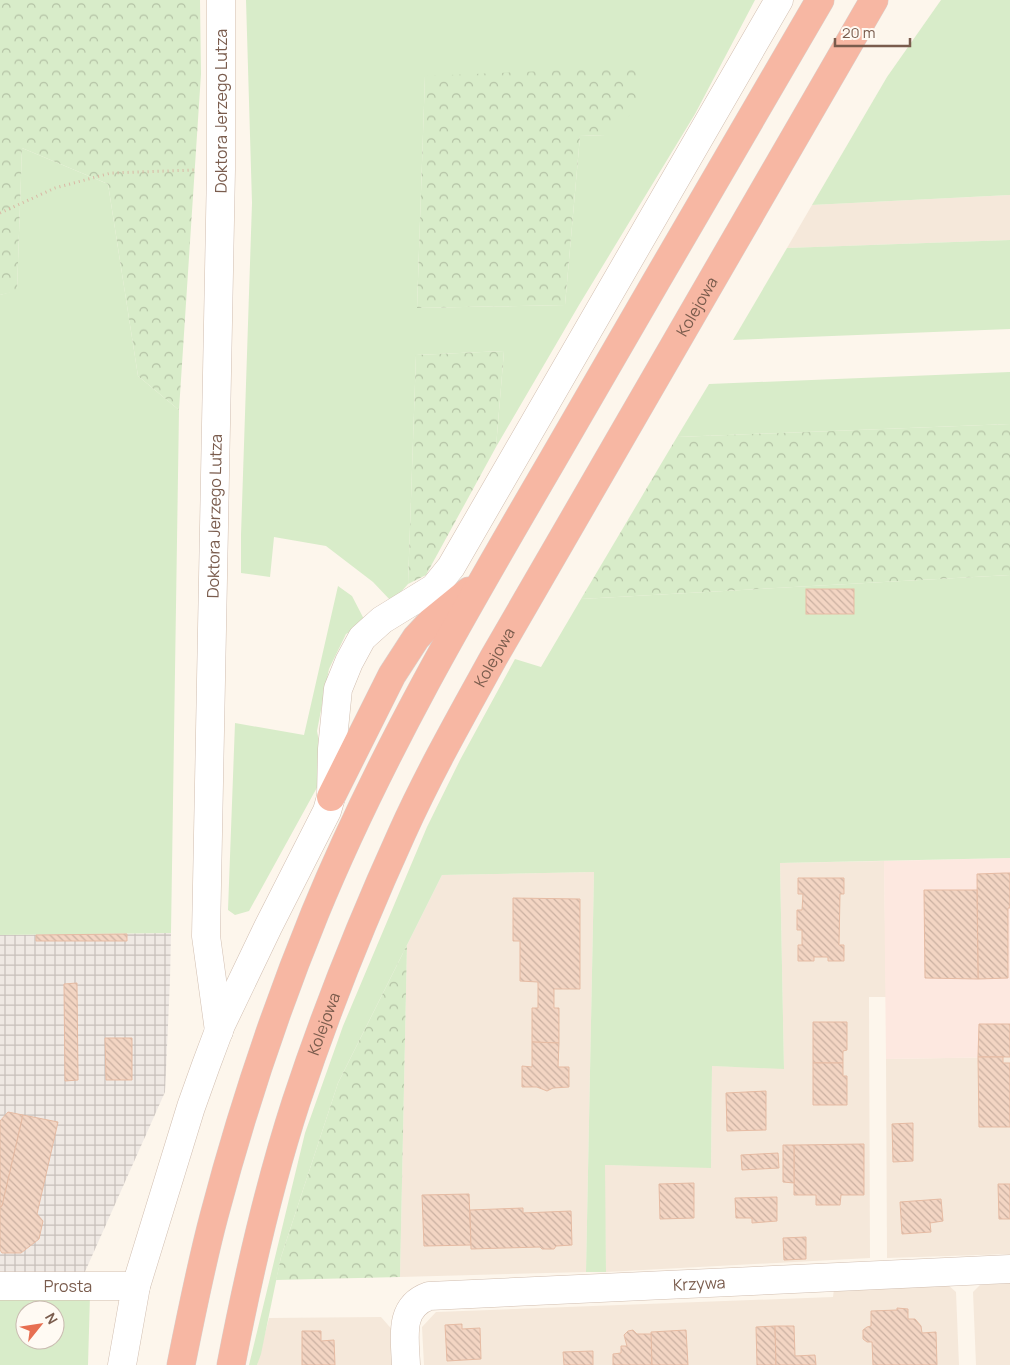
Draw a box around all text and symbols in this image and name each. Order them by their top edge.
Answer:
scale bar [835,15,910,47]
text: 20 m [842,22,875,43]
street label: Doktora Jerzego Lutza [210,29,232,193]
street label: Kolejowa [671,273,723,340]
street label: Doktora Jerzego Lutza [202,434,227,598]
street label: Kolejowa [469,623,520,691]
street label: Kolejowa [302,989,345,1058]
street label: Krzywa [672,1271,726,1296]
street label: Prosta [44,1275,92,1297]
north arrow [15,1300,65,1350]
text: N [41,1309,62,1327]

